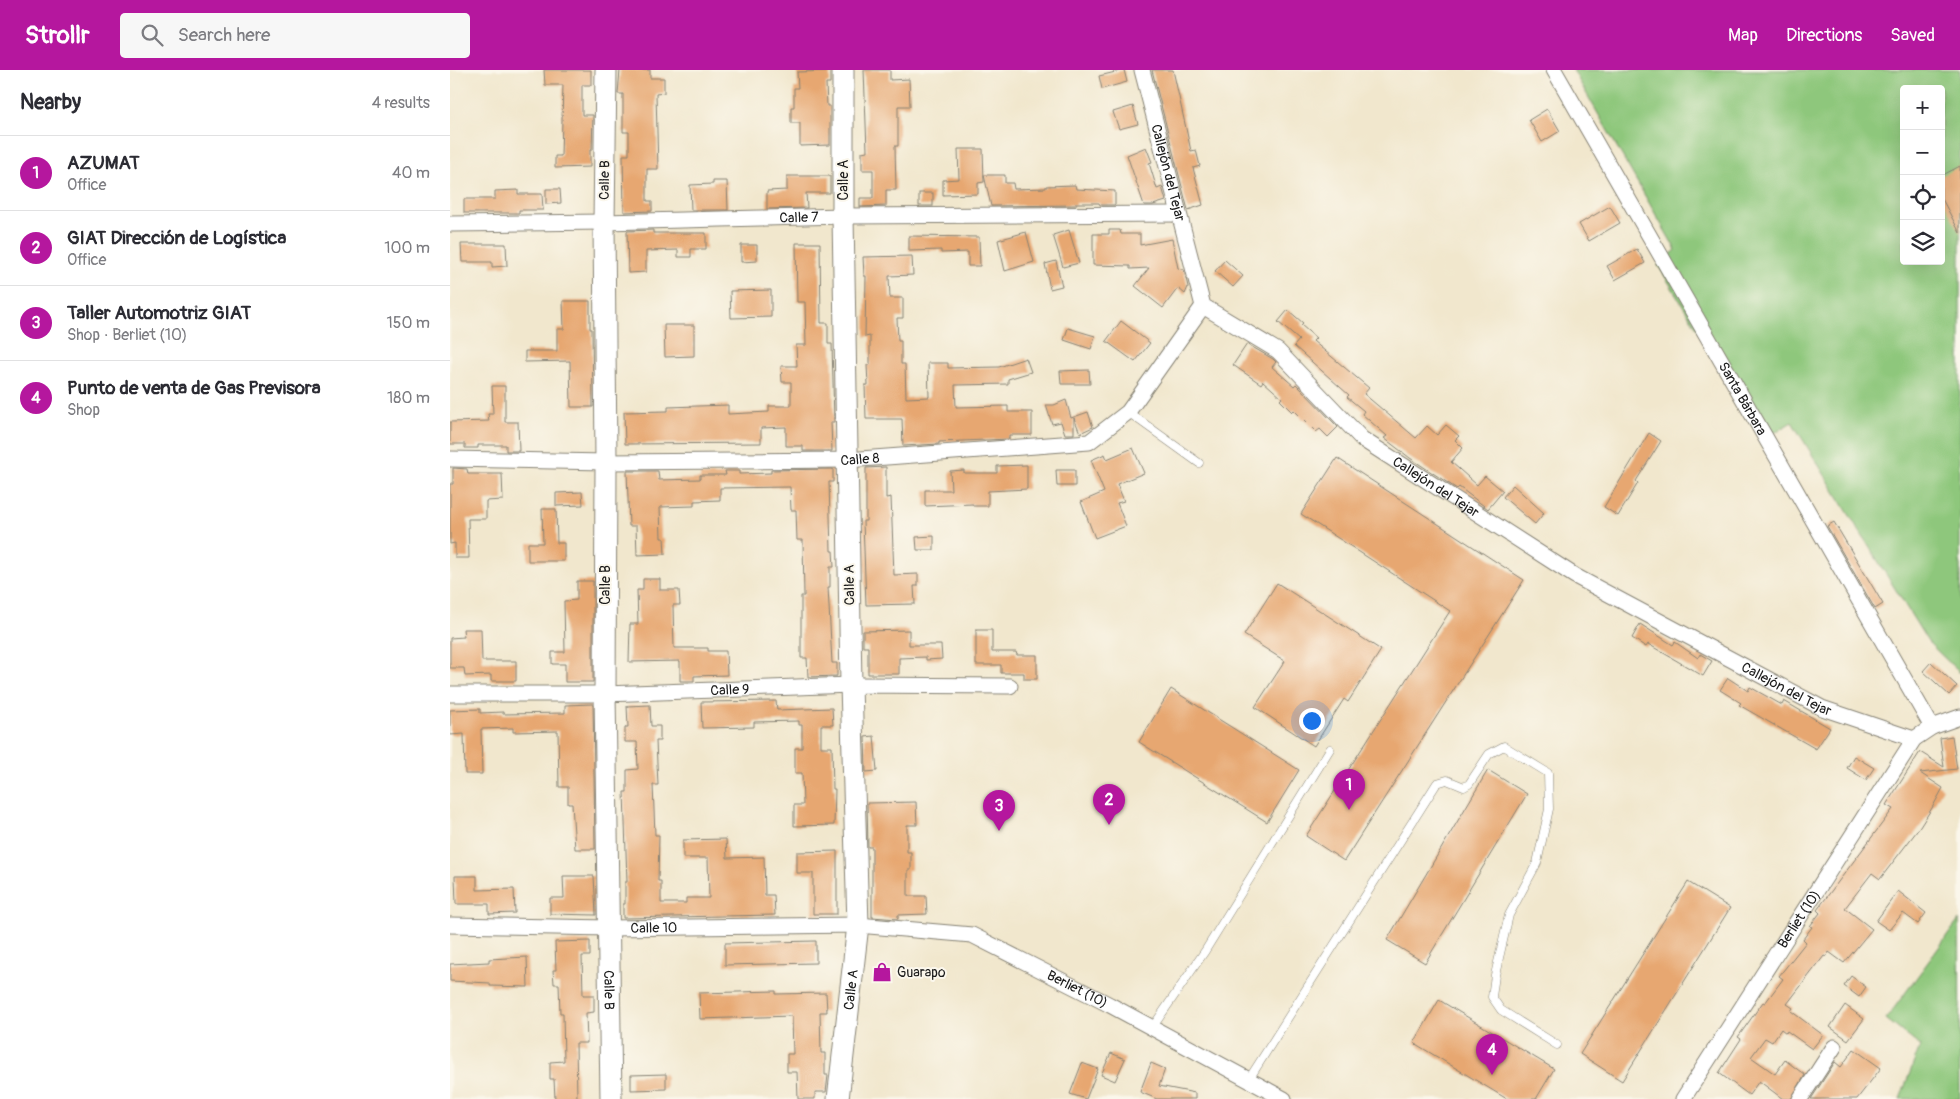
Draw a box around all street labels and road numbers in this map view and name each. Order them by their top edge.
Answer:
street label: Callejón del Tejar [1147,122,1189,223]
street label: Calle B [596,160,613,200]
street label: Calle A [835,160,852,200]
street label: Calle 7 [779,209,819,227]
street label: Santa Bárbara [1715,359,1770,438]
street label: Calle 8 [840,450,880,469]
street label: Callejón del Tejar [1389,453,1482,521]
street label: Calle A [841,564,858,606]
street label: Calle B [597,565,614,605]
street label: Callejón del Tejar [1738,659,1834,720]
street label: Calle 9 [710,681,750,699]
street label: Berliet (10) [1774,887,1824,951]
street label: Calle 10 [630,919,677,937]
street label: Berliet (10) [1044,967,1111,1012]
street label: Calle A [840,968,862,1011]
street label: Calle B [600,970,618,1010]

